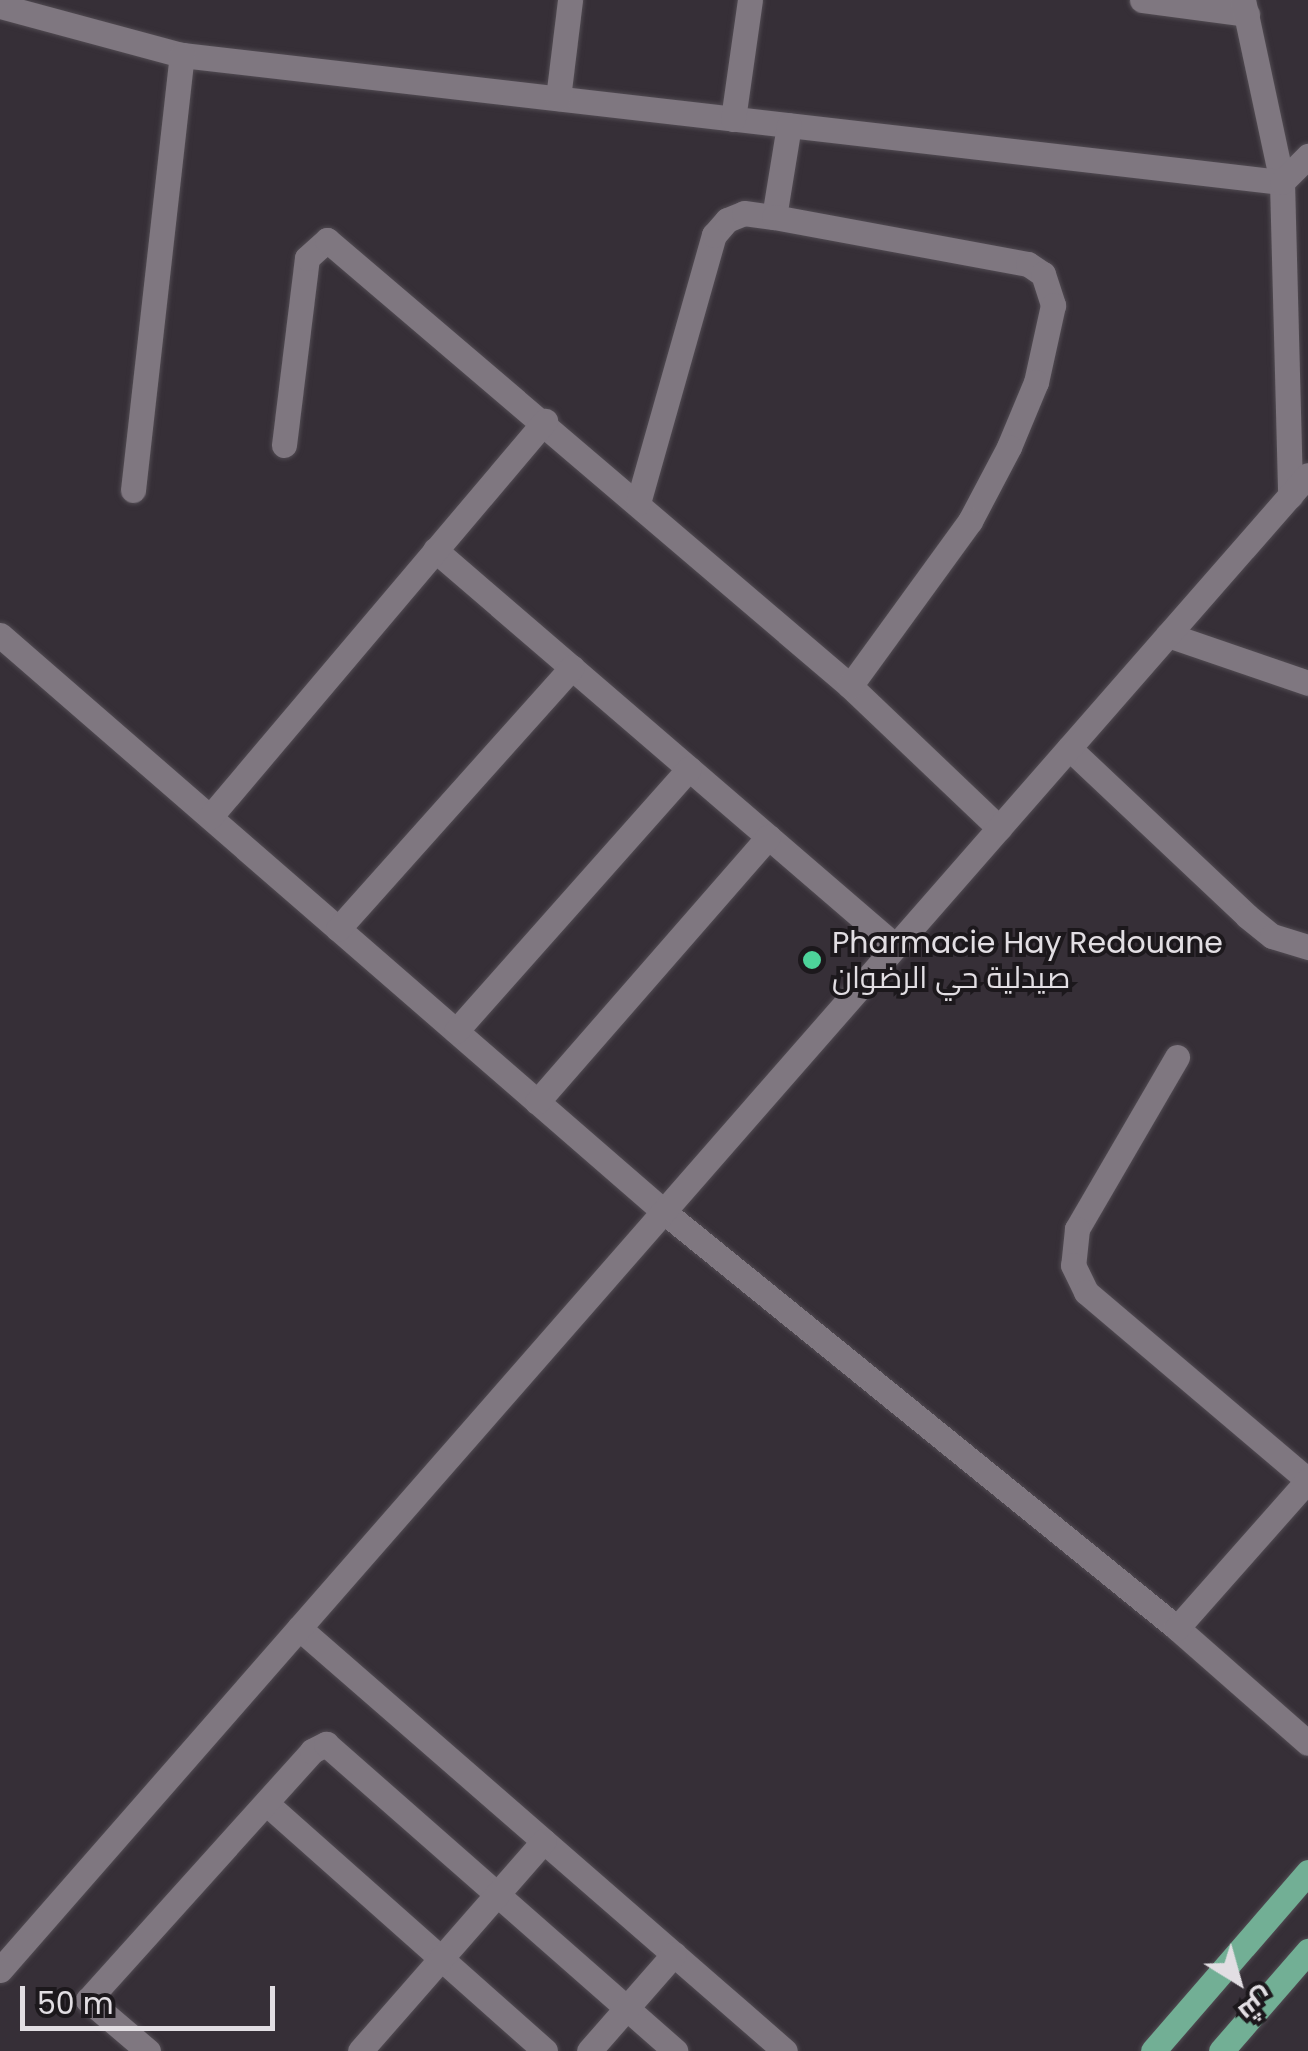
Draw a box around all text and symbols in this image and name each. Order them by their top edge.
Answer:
place label: Pharmacie Hay Redouane صيدلية حي الرضوان [832,925,1223,996]
marker: Pharmacie Hay Redouane صيدلية حي الرضوان [801,949,823,971]
north arrow [1188,1931,1288,2031]
scale bar [25,1966,280,2028]
text: ش [1230,1979,1282,2032]
text: 50 m [37,1982,114,2025]

